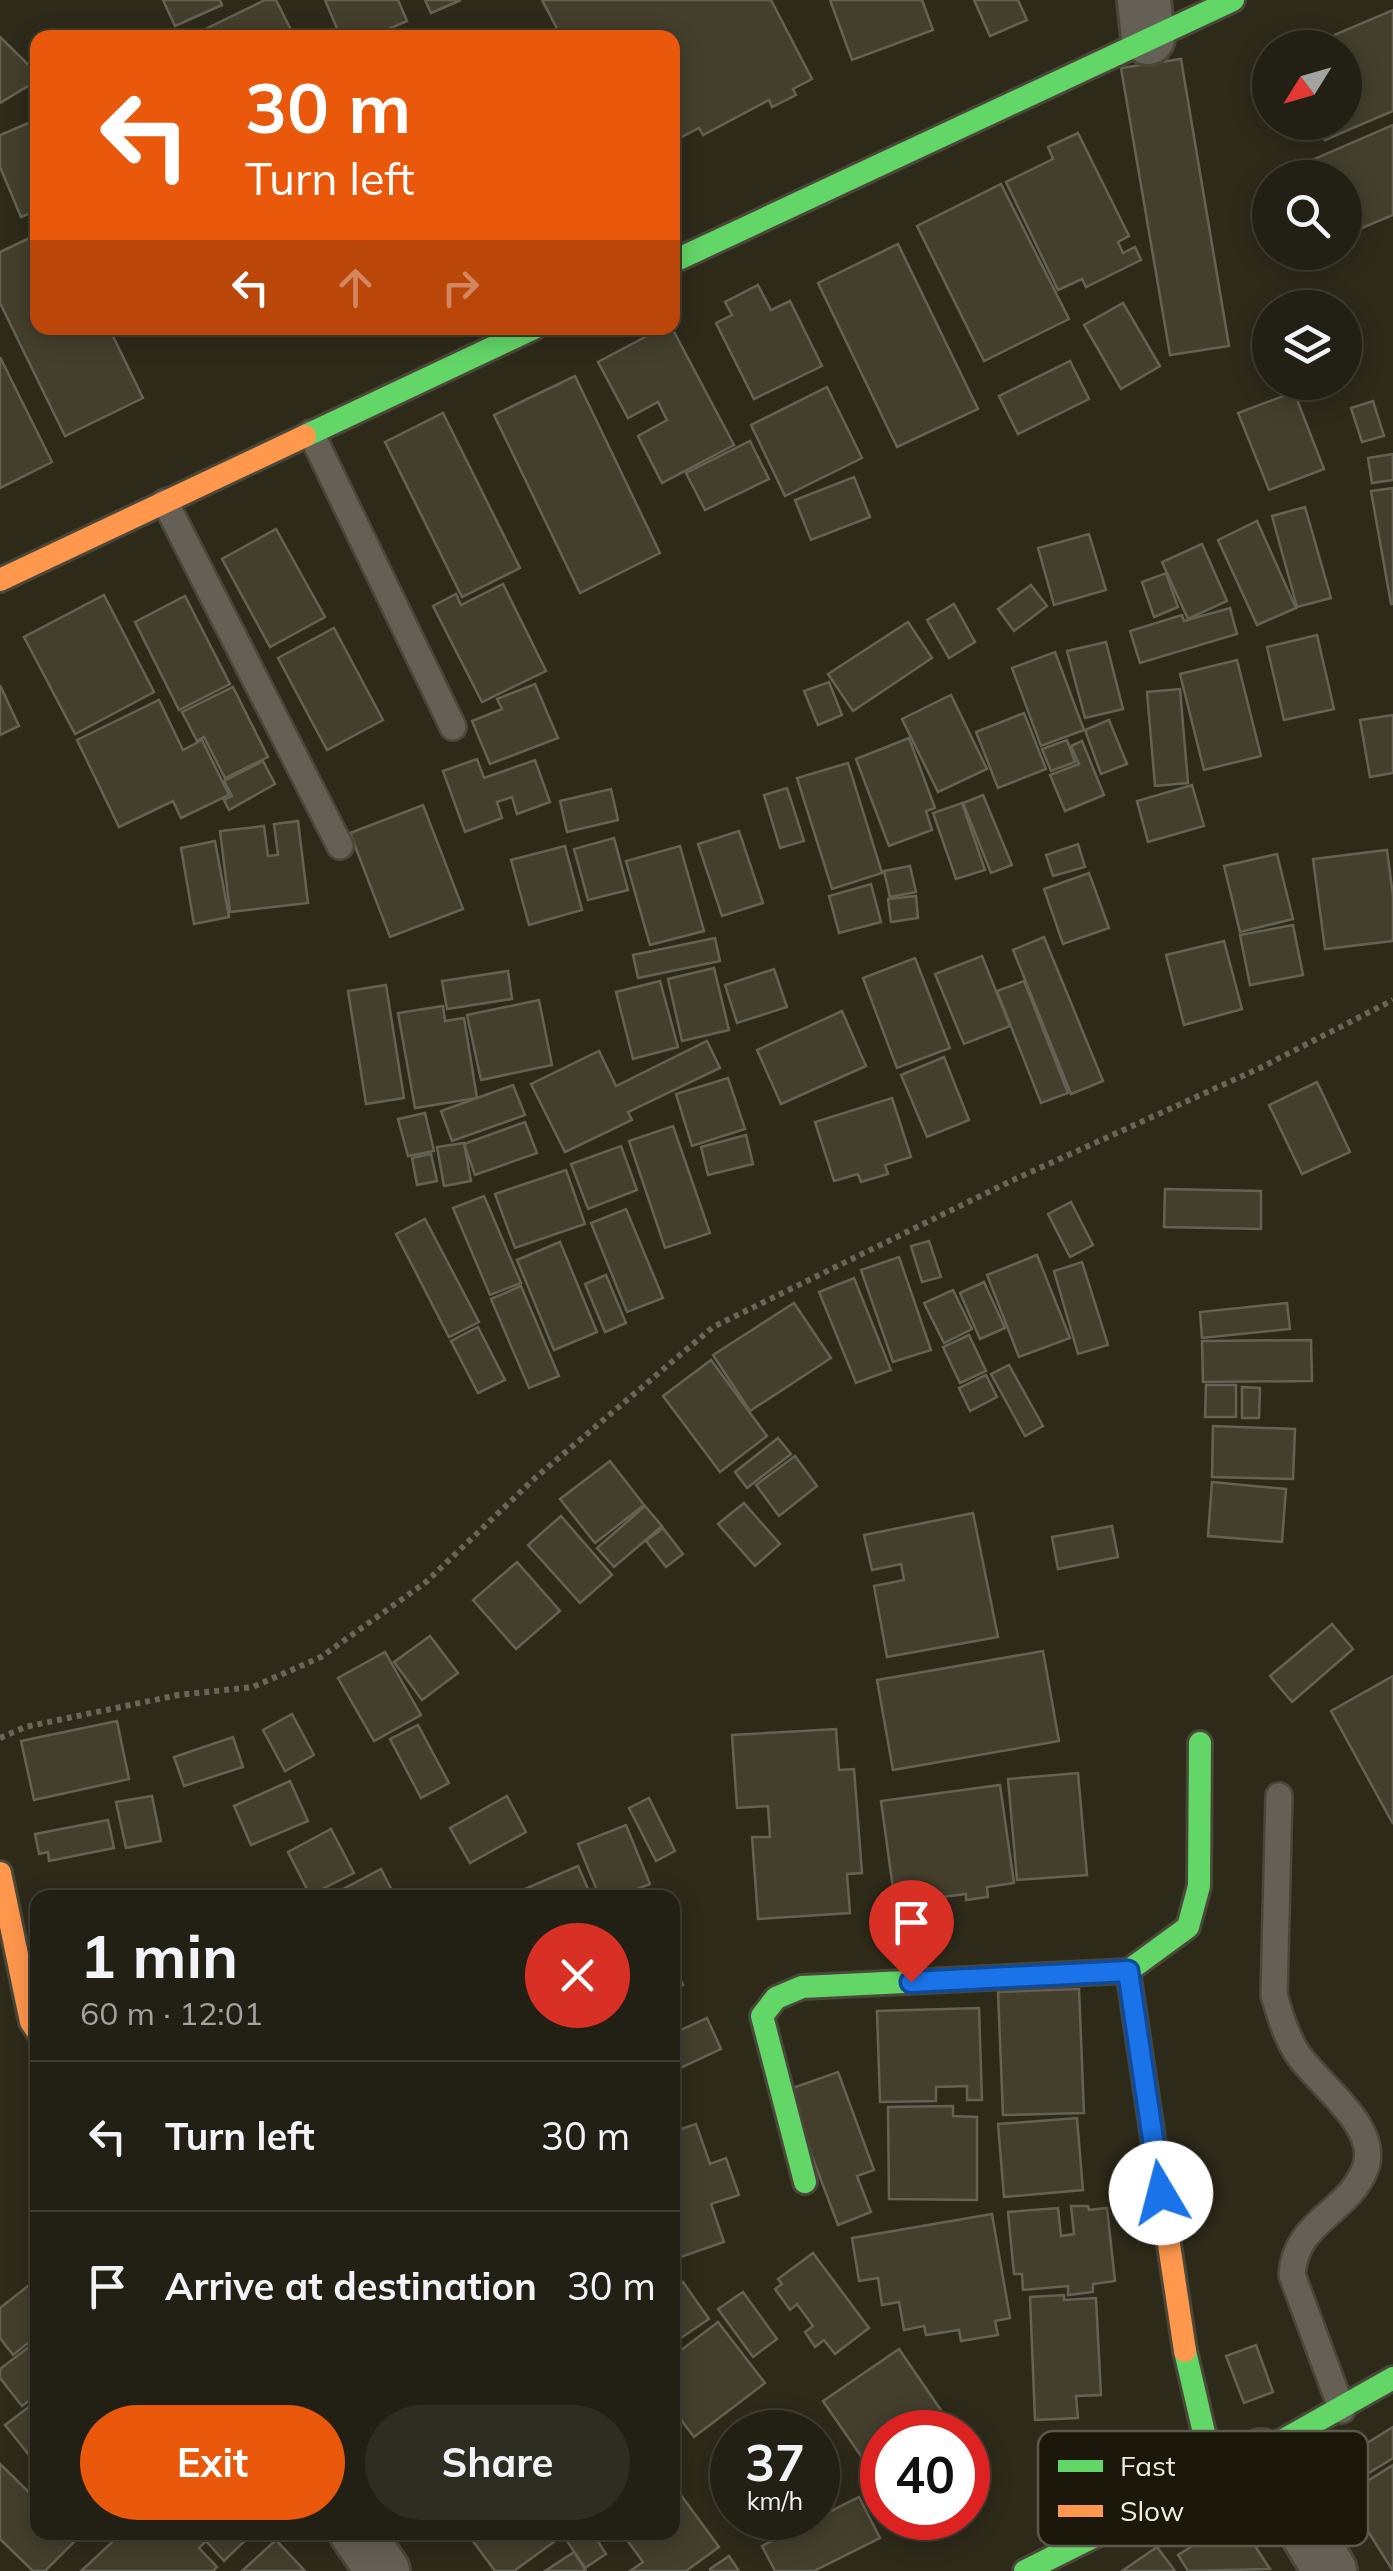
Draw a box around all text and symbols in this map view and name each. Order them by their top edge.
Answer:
north arrow [1252,30,1362,140]
map controls [1252,30,1362,400]
text: 30 m [245,63,411,151]
icon: left [80,70,210,200]
text: Turn left [245,150,414,206]
button: search [1252,160,1362,270]
icon: left [223,260,278,315]
icon: ahead [328,260,383,315]
icon: right [433,260,488,315]
button: layers [1252,290,1362,400]
pin [869,1880,954,1983]
icon: arrive [884,1895,939,1950]
text: 1 min [80,1918,238,1993]
button: close [525,1923,630,2028]
text: 60 m · 12:01 [80,1993,263,2033]
icon: left [80,2109,135,2164]
text: Turn left [165,2112,315,2160]
text: 30 m [541,2112,630,2160]
position arrow [1109,2141,1213,2245]
icon: arrive [80,2259,135,2314]
text: Arrive at destination [165,2262,537,2310]
text: 30 m [567,2262,656,2310]
button: Exit [80,2405,345,2520]
button: Share [365,2405,630,2520]
speed limit sign: 40 [860,2410,990,2540]
text: 37 [745,2431,805,2494]
legend [1038,2431,1368,2546]
text: Fast [1120,2448,1176,2483]
text: km/h [747,2485,803,2516]
text: Slow [1120,2493,1184,2528]

